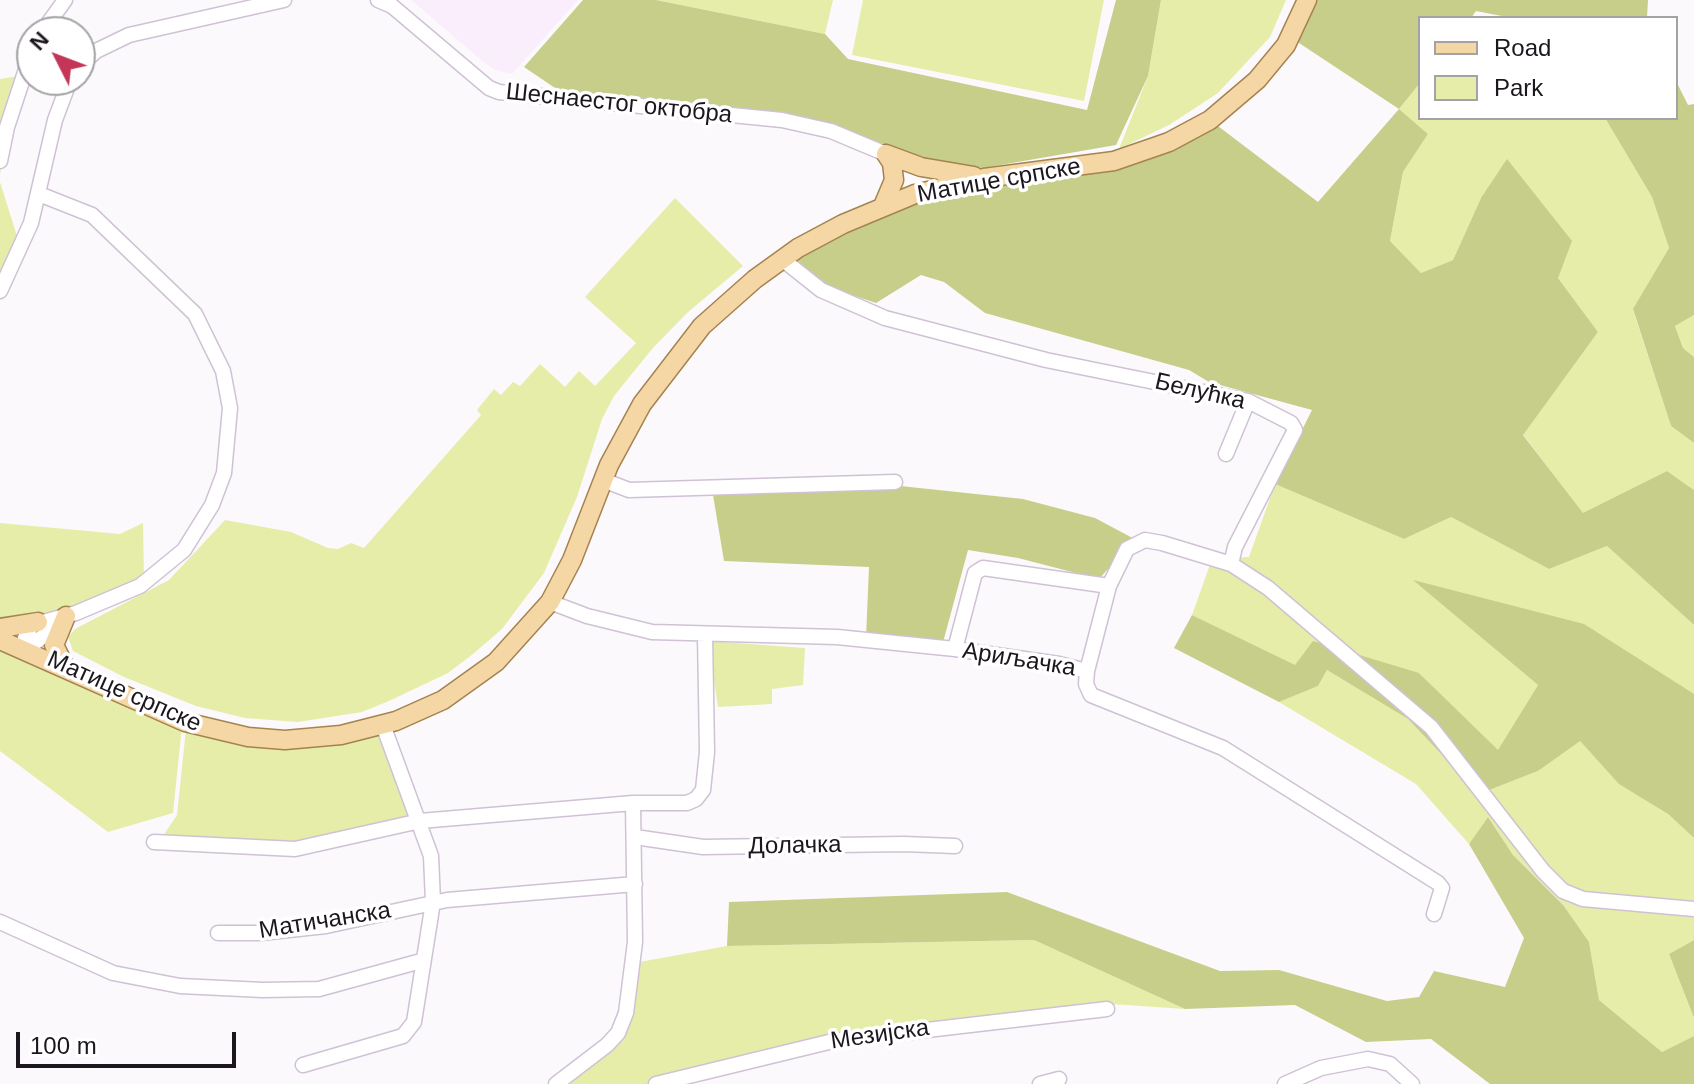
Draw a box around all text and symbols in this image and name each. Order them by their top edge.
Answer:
north arrow [16,16,96,96]
legend [1418,16,1678,120]
text: N [25,27,54,55]
text: Road [1494,34,1551,61]
text: Park [1494,74,1543,101]
street label: Шеснаестог октобра [504,78,734,130]
street label: Матице српске [915,152,1083,210]
street label: Белућка [1152,368,1248,416]
street label: Ариљачка [960,637,1078,683]
street label: Матице српске [43,645,205,739]
street label: Долачка [748,831,842,861]
street label: Матичанска [257,896,393,946]
street label: Мезијска [829,1014,931,1056]
scale bar [20,1016,240,1066]
text: 100 m [30,1032,97,1059]

